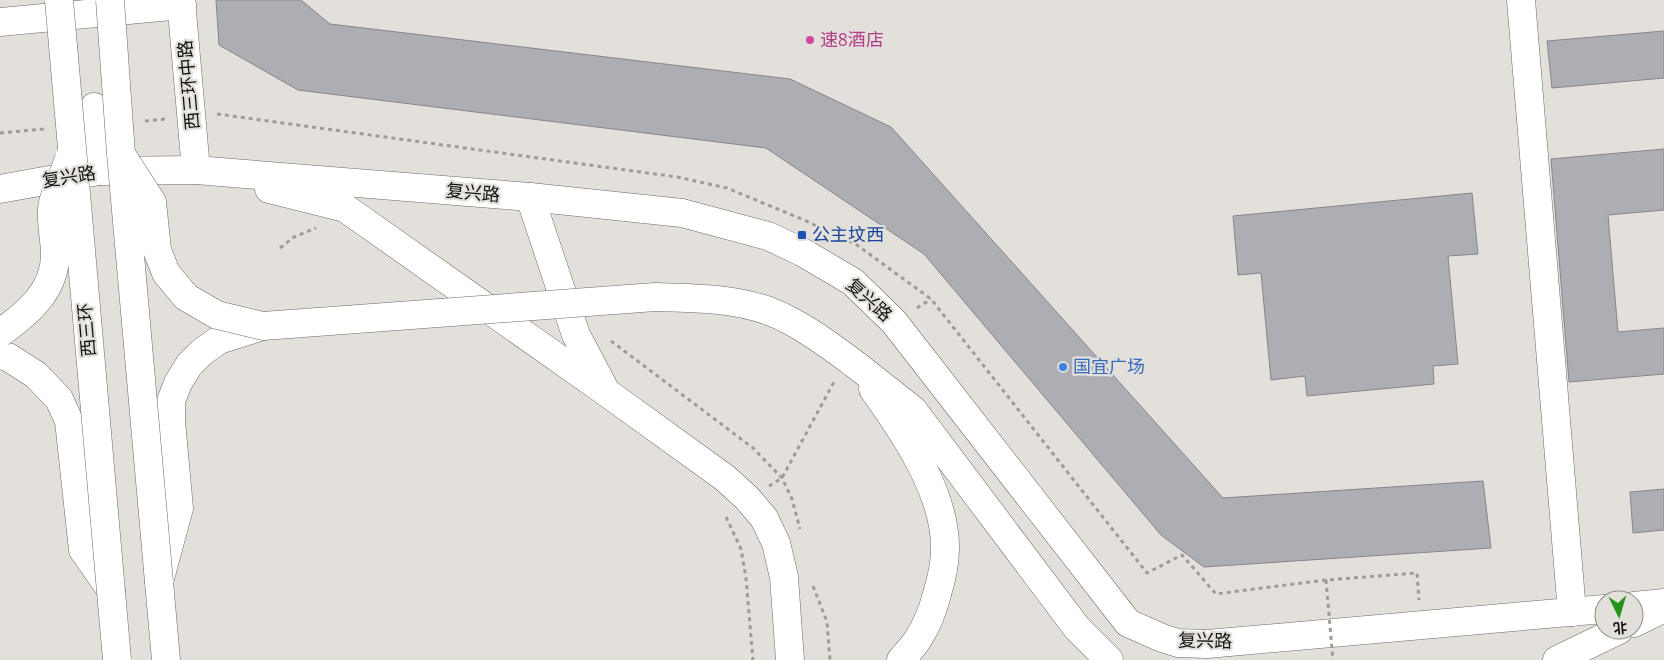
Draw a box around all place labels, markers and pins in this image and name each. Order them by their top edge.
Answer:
place label: 速8酒店 [820,29,884,51]
marker: 速8酒店 [804,34,816,46]
place label: 公主坟西 [812,224,884,246]
marker: 公主坟西 [796,229,808,241]
place label: 国宜广场 [1073,356,1145,378]
marker: 国宜广场 [1057,361,1069,373]

